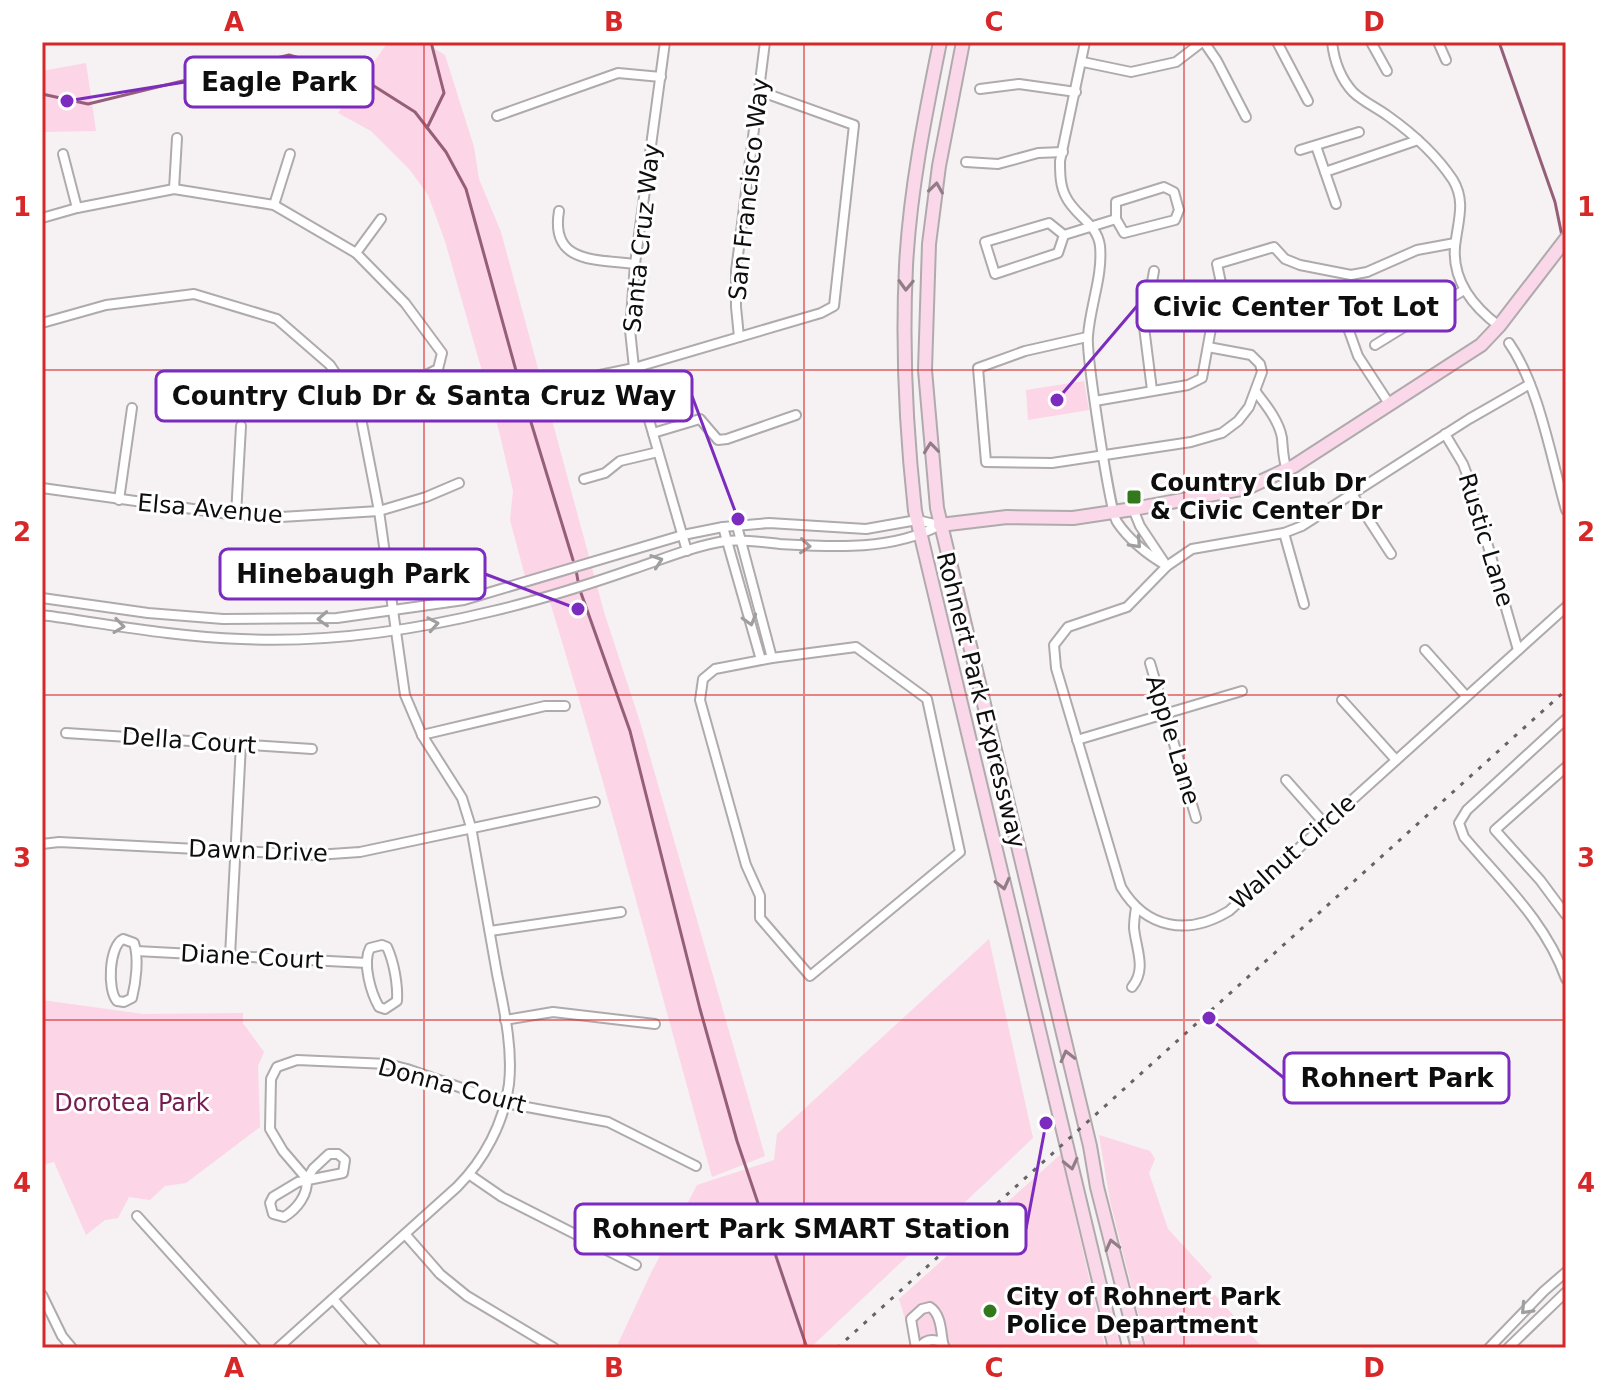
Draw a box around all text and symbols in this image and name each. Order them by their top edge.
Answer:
text: A [224,7,244,37]
text: B [604,7,624,37]
text: C [984,7,1004,37]
text: D [1363,7,1385,37]
callout: Eagle Park [185,57,373,107]
text: Eagle Park [201,67,357,97]
street label: San Francisco Way [723,76,775,302]
street label: Santa Cruz Way [618,142,666,334]
one-way arrow [927,181,944,195]
text: 1 [13,192,31,222]
text: 1 [1577,192,1595,222]
one-way arrow [897,279,914,292]
callout: Civic Center Tot Lot [1137,281,1455,331]
text: Civic Center Tot Lot [1153,292,1439,322]
callout: Country Club Dr & Santa Cruz Way [156,371,692,421]
text: Country Club Dr & Santa Cruz Way [172,381,676,411]
one-way arrow [923,441,940,454]
place label: Country Club Dr & Civic Center Dr [1150,469,1382,525]
street label: Rustic Lane [1452,470,1520,610]
marker: Country Club Dr & Civic Center Dr [1125,488,1143,506]
street label: Elsa Avenue [136,489,284,529]
text: 2 [13,517,31,547]
text: 2 [1577,517,1595,547]
one-way arrow [1127,534,1142,548]
one-way arrow [799,537,812,554]
callout: Hinebaugh Park [220,549,485,599]
street label: Rohnert Park Expressway [931,549,1031,851]
one-way arrow [649,555,663,571]
text: Hinebaugh Park [236,559,471,589]
one-way arrow [316,610,329,627]
one-way arrow [741,613,757,627]
one-way arrow [427,616,440,633]
one-way arrow [112,617,126,634]
street label: Apple Lane [1140,672,1206,808]
street label: Della Court [121,722,257,760]
street label: Walnut Circle [1225,789,1361,915]
street label: Dawn Drive [188,835,328,867]
text: 3 [13,843,31,873]
text: 3 [1577,843,1595,873]
one-way arrow [994,877,1011,891]
street label: Diane Court [180,939,324,975]
one-way arrow [1059,1050,1076,1063]
street label: Donna Court [375,1053,529,1119]
callout: Rohnert Park [1284,1053,1509,1103]
text: Rohnert Park [1301,1063,1494,1093]
park label: Dorotea Park [54,1089,210,1117]
one-way arrow [1062,1157,1079,1170]
text: 4 [13,1168,31,1198]
text: 4 [1577,1168,1595,1198]
callout: Rohnert Park SMART Station [575,1204,1026,1254]
text: Rohnert Park SMART Station [592,1214,1010,1244]
one-way arrow [1104,1239,1121,1253]
place label: City of Rohnert Park Police Department [1006,1283,1282,1339]
one-way arrow [1521,1300,1536,1314]
marker: City of Rohnert Park Police Department [981,1302,999,1320]
text: A [224,1353,244,1383]
text: B [604,1353,624,1383]
text: C [984,1353,1004,1383]
text: D [1363,1353,1385,1383]

